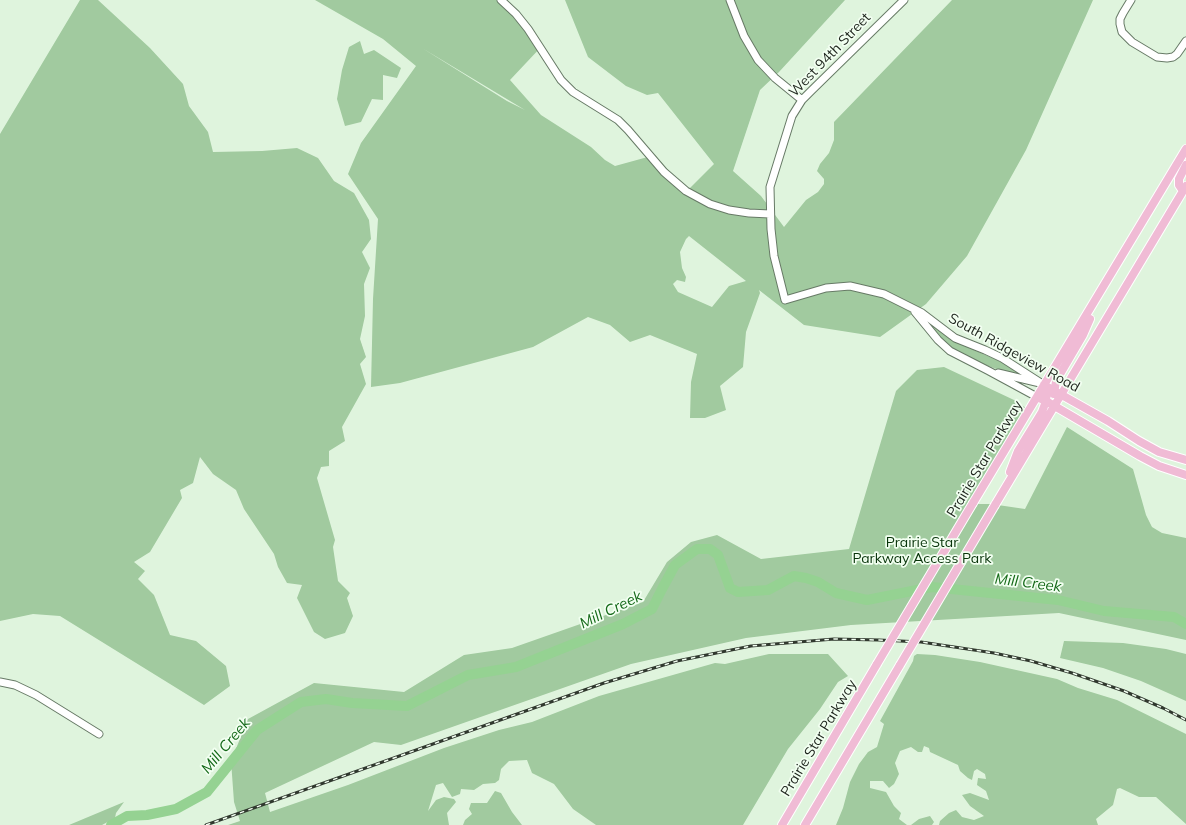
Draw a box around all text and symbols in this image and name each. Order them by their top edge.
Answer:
street label: West 94th Street [786,10,874,100]
street label: South Ridgeview Road [945,310,1083,396]
street label: Prairie Star Parkway [944,398,1026,520]
park label: Prairie Star Parkway Access Park [852,535,992,568]
water label: Mill Creek [994,570,1062,596]
water label: Mill Creek [577,587,645,633]
street label: Prairie Star Parkway [778,677,860,799]
water label: Mill Creek [198,714,254,778]

